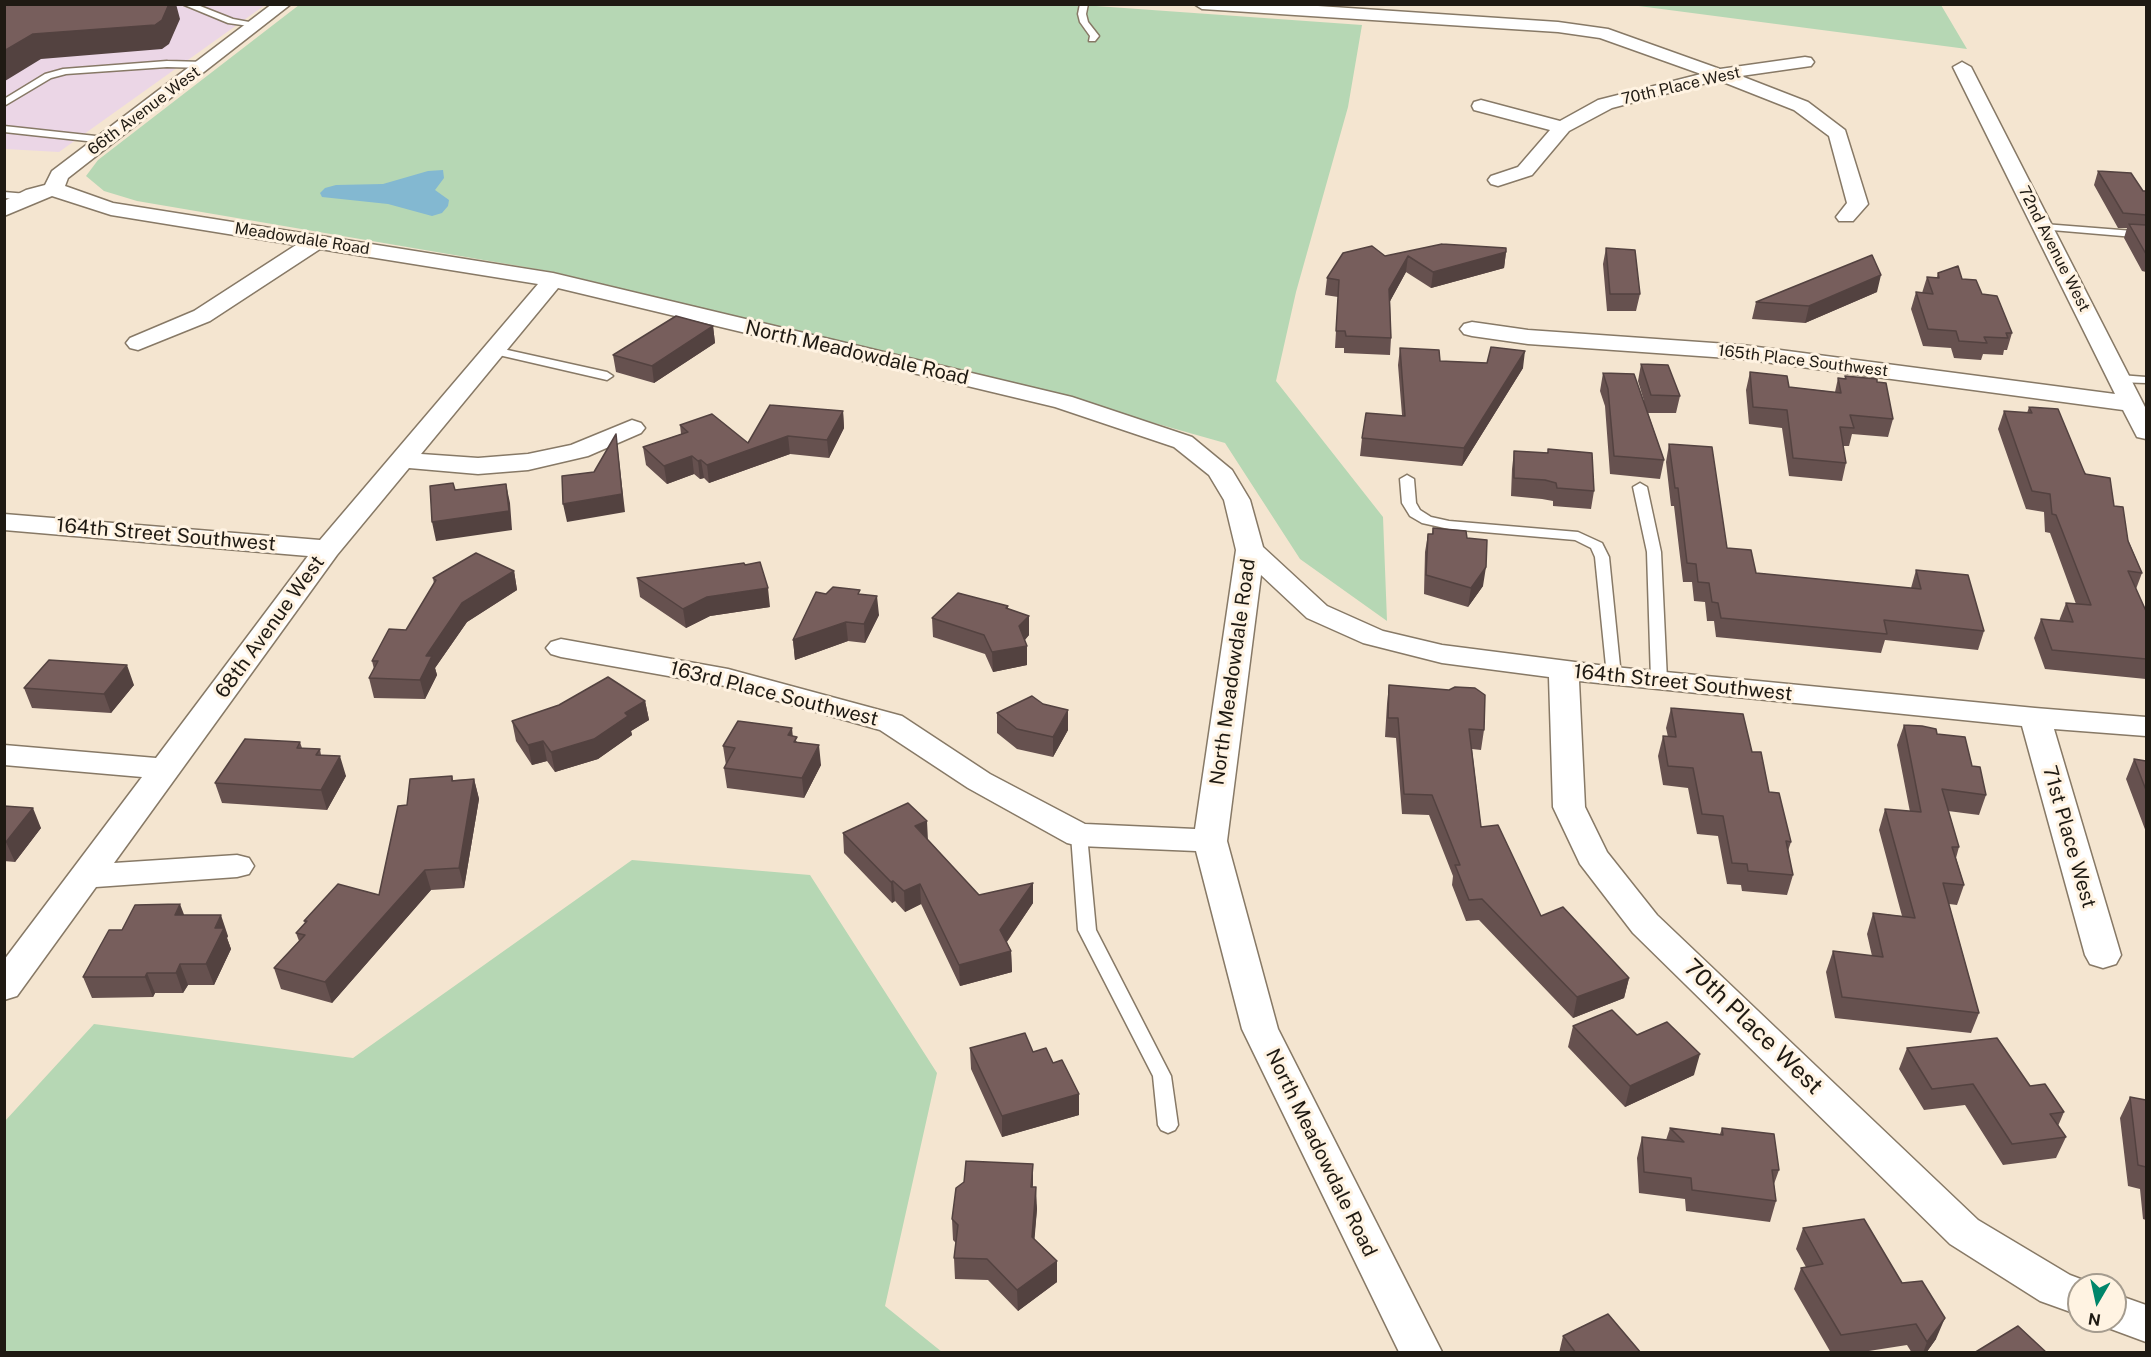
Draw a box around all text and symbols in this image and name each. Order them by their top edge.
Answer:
street label: 66th Avenue West [84,63,204,159]
street label: 70th Place West [1620,63,1742,109]
street label: 72nd Avenue West [2014,183,2094,315]
street label: Meadowdale Road [233,219,371,259]
street label: North Meadowdale Road [743,316,971,390]
street label: 165th Place Southwest [1717,341,1889,381]
street label: 164th Street Southwest [55,513,277,557]
street label: 68th Avenue West [210,551,330,703]
street label: North Meadowdale Road [1205,557,1261,787]
street label: 163rd Place Southwest [667,656,881,732]
street label: 164th Street Southwest [1572,660,1794,706]
street label: 71st Place West [2037,763,2101,911]
street label: 70th Place West [1677,953,1829,1101]
street label: North Meadowdale Road [1260,1045,1382,1261]
north arrow [2067,1273,2127,1333]
text: N [2087,1309,2102,1330]

